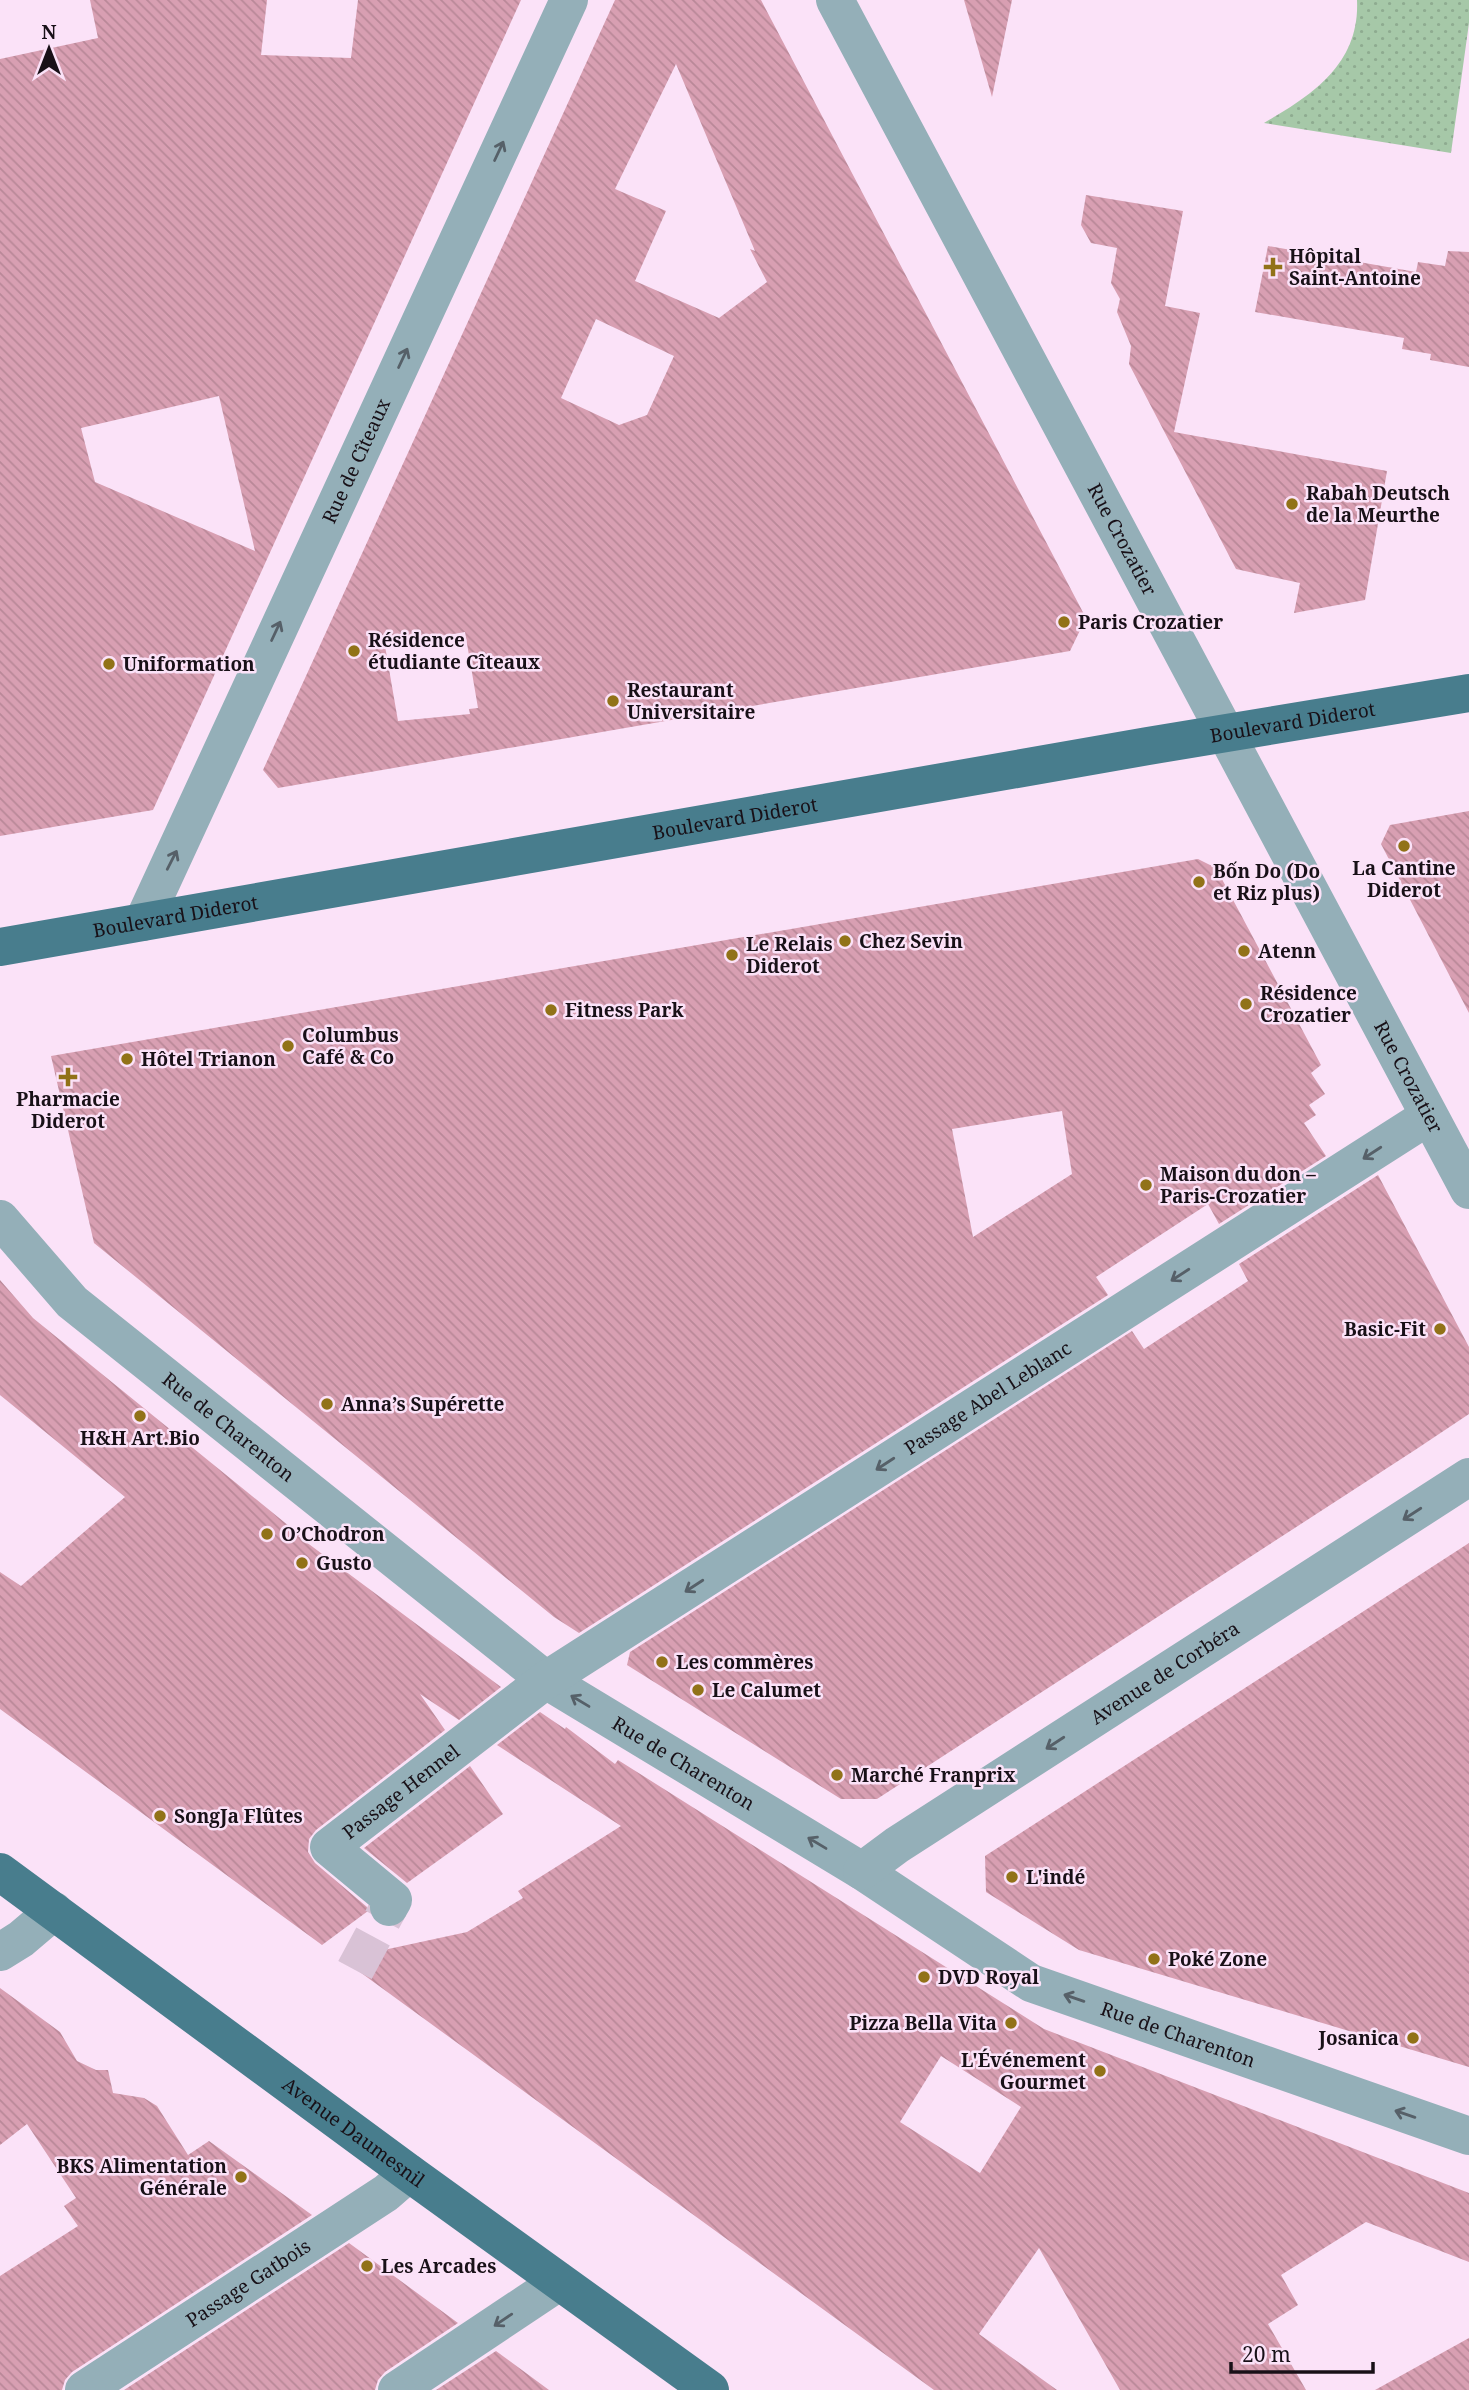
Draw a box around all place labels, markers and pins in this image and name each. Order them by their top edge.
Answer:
place label: Hôpital Saint-Antoine [1289,243,1421,291]
marker: Hôpital Saint-Antoine [1263,257,1283,277]
place label: Rabah Deutsch de la Meurthe [1306,480,1450,528]
marker: Rabah Deutsch de la Meurthe [1284,496,1300,512]
place label: Paris Crozatier [1078,609,1223,635]
marker: Paris Crozatier [1056,614,1072,630]
place label: Résidence étudiante Cîteaux [368,627,541,675]
marker: Résidence étudiante Cîteaux [346,643,362,659]
place label: Uniformation [123,651,255,677]
marker: Uniformation [101,656,117,672]
place label: Restaurant Universitaire [627,677,755,725]
marker: Restaurant Universitaire [605,693,621,709]
marker: La Cantine Diderot [1396,838,1412,854]
place label: La Cantine Diderot [1352,855,1456,903]
place label: Bốn Do (Do et Riz plus) [1213,858,1320,906]
marker: Bốn Do (Do et Riz plus) [1191,874,1207,890]
place label: Chez Sevin [859,928,963,954]
place label: Le Relais Diderot [746,931,833,979]
marker: Chez Sevin [837,933,853,949]
place label: Atenn [1258,938,1317,964]
marker: Atenn [1236,943,1252,959]
marker: Le Relais Diderot [724,947,740,963]
place label: Résidence Crozatier [1260,980,1357,1028]
marker: Résidence Crozatier [1238,996,1254,1012]
place label: Fitness Park [565,997,684,1023]
marker: Fitness Park [543,1002,559,1018]
place label: Columbus Café & Co [302,1022,399,1070]
marker: Columbus Café & Co [280,1038,296,1054]
place label: Hôtel Trianon [141,1046,276,1072]
marker: Hôtel Trianon [119,1051,135,1067]
marker: Pharmacie Diderot [60,1069,76,1085]
place label: Pharmacie Diderot [16,1086,120,1134]
place label: Maison du don – Paris-Crozatier [1160,1161,1316,1209]
marker: Maison du don – Paris-Crozatier [1138,1177,1154,1193]
place label: Basic-Fit [1344,1316,1426,1342]
marker: Basic-Fit [1432,1321,1448,1337]
place label: Anna’s Supérette [341,1391,504,1417]
marker: Anna’s Supérette [319,1396,335,1412]
marker: H&H Art.Bio [132,1408,148,1424]
place label: H&H Art.Bio [80,1425,200,1451]
place label: O’Chodron [281,1521,385,1547]
marker: O’Chodron [259,1526,275,1542]
place label: Gusto [316,1550,372,1576]
marker: Gusto [294,1555,310,1571]
place label: Les commères [676,1649,813,1675]
marker: Les commères [654,1654,670,1670]
place label: Le Calumet [712,1677,821,1703]
marker: Le Calumet [690,1682,706,1698]
place label: Marché Franprix [851,1762,1016,1788]
marker: Marché Franprix [829,1767,845,1783]
place label: SongJa Flûtes [174,1803,303,1829]
marker: SongJa Flûtes [152,1808,168,1824]
place label: L'indé [1026,1864,1085,1890]
marker: L'indé [1004,1869,1020,1885]
place label: Poké Zone [1168,1946,1267,1972]
marker: Poké Zone [1146,1951,1162,1967]
place label: DVD Royal [938,1964,1039,1990]
marker: DVD Royal [916,1969,932,1985]
place label: Pizza Bella Vita [849,2010,997,2036]
marker: Pizza Bella Vita [1003,2015,1019,2031]
place label: Josanica [1317,2025,1399,2051]
marker: Josanica [1405,2030,1421,2046]
place label: L'Événement Gourmet [961,2047,1086,2095]
marker: L'Événement Gourmet [1092,2063,1108,2079]
place label: BKS Alimentation Générale [57,2153,227,2201]
marker: BKS Alimentation Générale [233,2169,249,2185]
place label: Les Arcades [381,2253,496,2279]
marker: Les Arcades [359,2258,375,2274]

